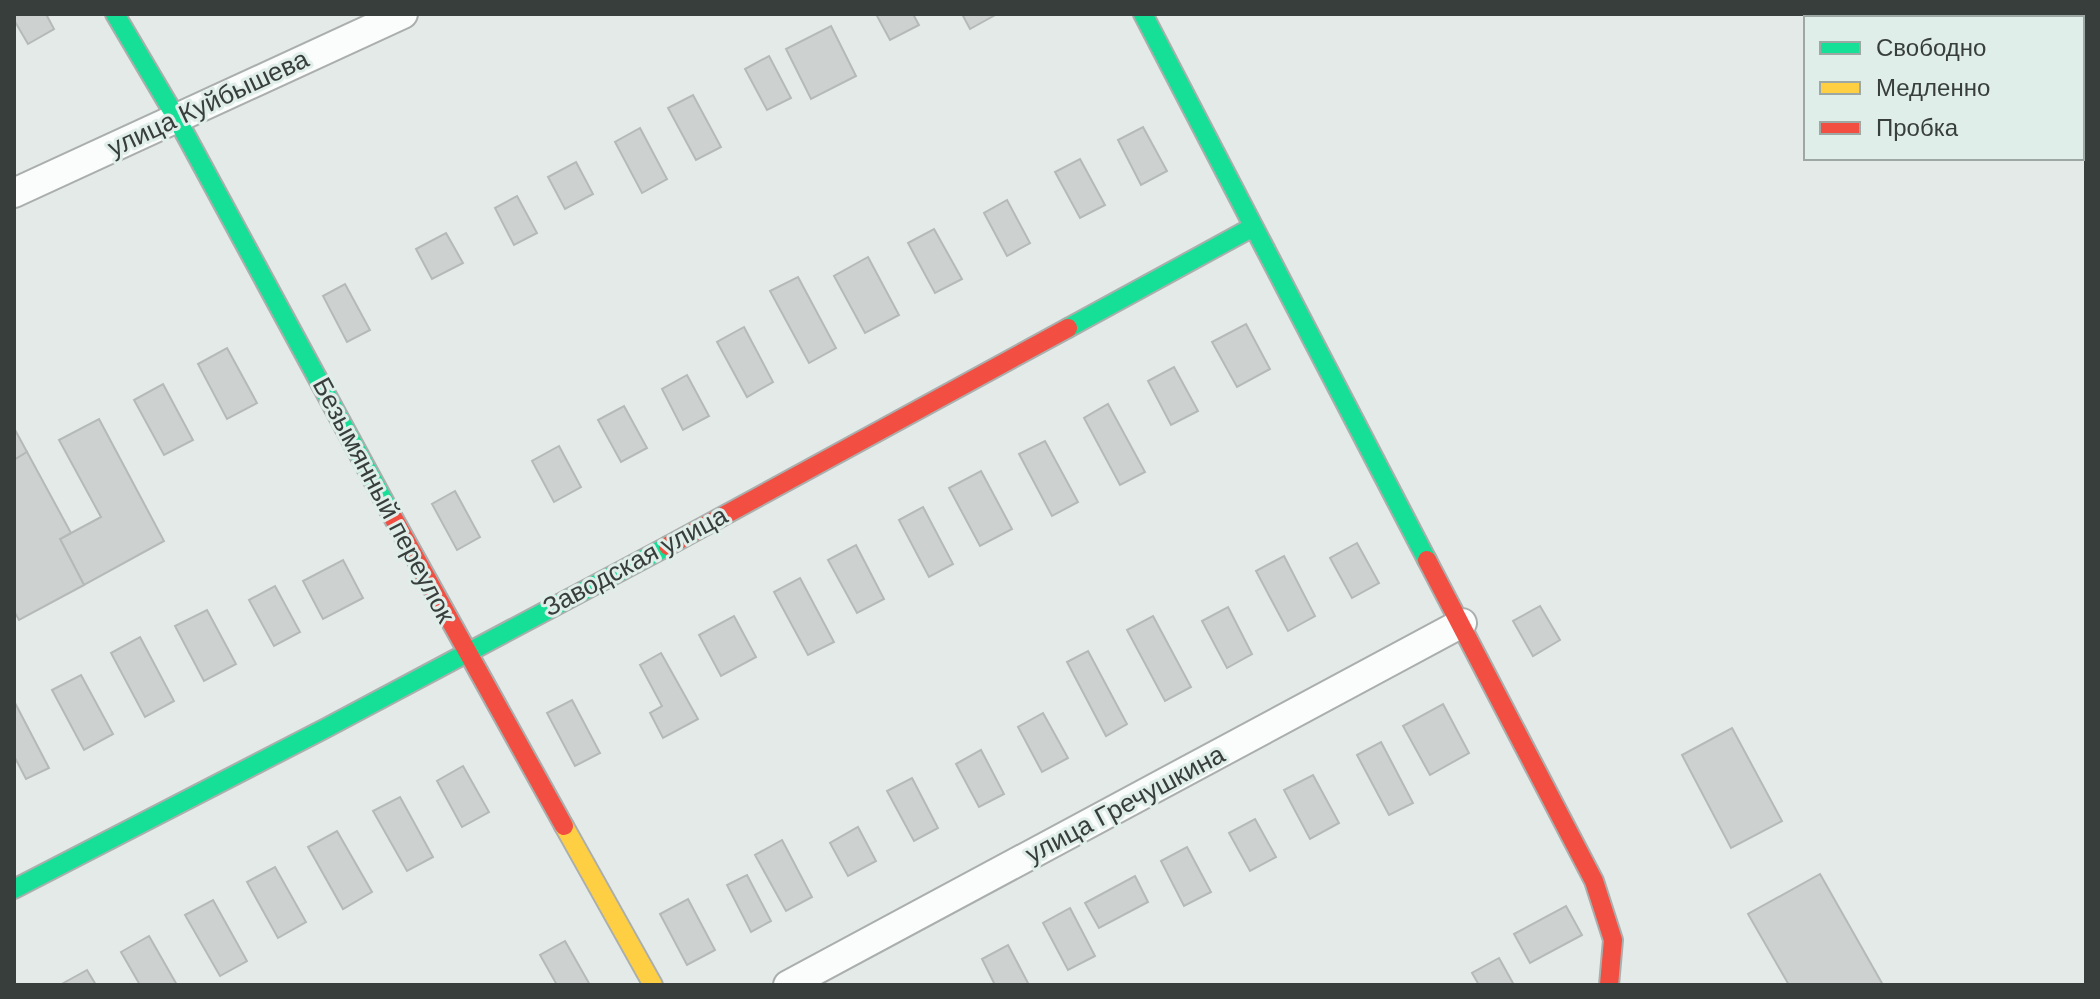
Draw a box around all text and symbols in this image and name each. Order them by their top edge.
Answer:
legend [1804,16,2084,160]
text: Свободно [1876,32,1986,63]
street label: улица Куйбышева [102,41,314,164]
text: Медленно [1876,72,1990,103]
text: Пробка [1876,112,1959,143]
street label: Безымянный переулок [305,371,463,629]
street label: Заводская улица [537,498,734,624]
street label: улица Гречушкина [1019,737,1231,871]

